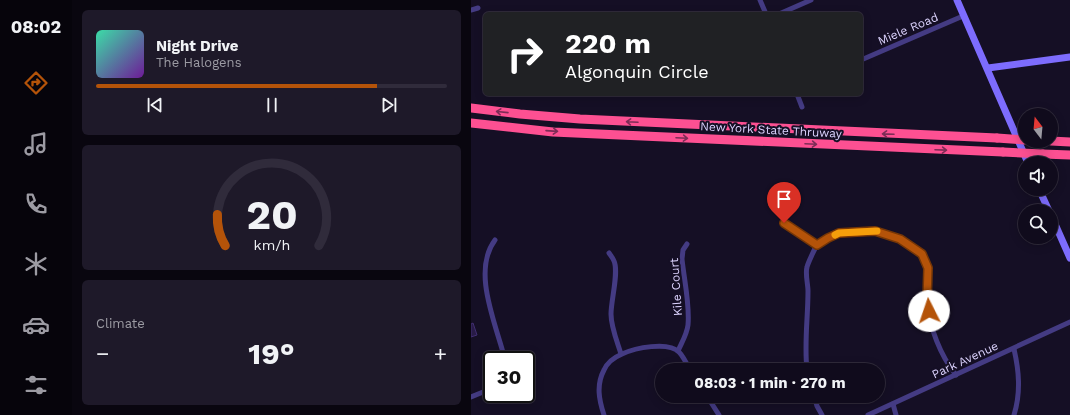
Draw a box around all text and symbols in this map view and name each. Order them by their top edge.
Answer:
street label: Miele Road [876,10,940,48]
text: 08:02 [11,16,61,37]
text: 220 m [565,27,651,60]
icon: right [499,28,551,80]
text: Night Drive [156,37,239,55]
text: The Halogens [156,55,242,70]
text: Algonquin Circle [565,61,709,82]
icon: directions [22,69,50,97]
icon: previous [144,94,166,116]
icon: pause [261,94,283,116]
icon: next [378,94,400,116]
one-way arrow [496,108,509,116]
north arrow [1018,108,1058,148]
map controls [1018,108,1058,244]
one-way arrow [626,118,639,125]
street label: New York State Thruway [700,119,843,141]
one-way arrow [545,128,558,135]
icon: music [22,130,50,158]
one-way arrow [882,130,895,138]
one-way arrow [675,134,688,141]
one-way arrow [804,140,817,148]
one-way arrow [934,146,947,153]
button: sound [1018,156,1058,196]
pin [767,182,801,223]
icon: arrive [773,188,795,210]
text: 20 [246,189,297,238]
icon: phone [22,190,50,218]
button: search [1018,204,1058,244]
text: km/h [253,236,290,252]
icon: climate [22,250,50,278]
street label: Kile Court [667,258,685,316]
position arrow [908,290,950,332]
icon: car [22,311,50,339]
text: Climate [96,316,145,331]
text: 19° [248,336,295,371]
street label: Park Avenue [930,338,1000,381]
text: − [96,341,109,366]
text: + [434,341,447,366]
speed limit sign: 30 [483,351,535,403]
icon: filters [22,371,50,399]
text: 08:03 · 1 min · 270 m [694,374,846,392]

